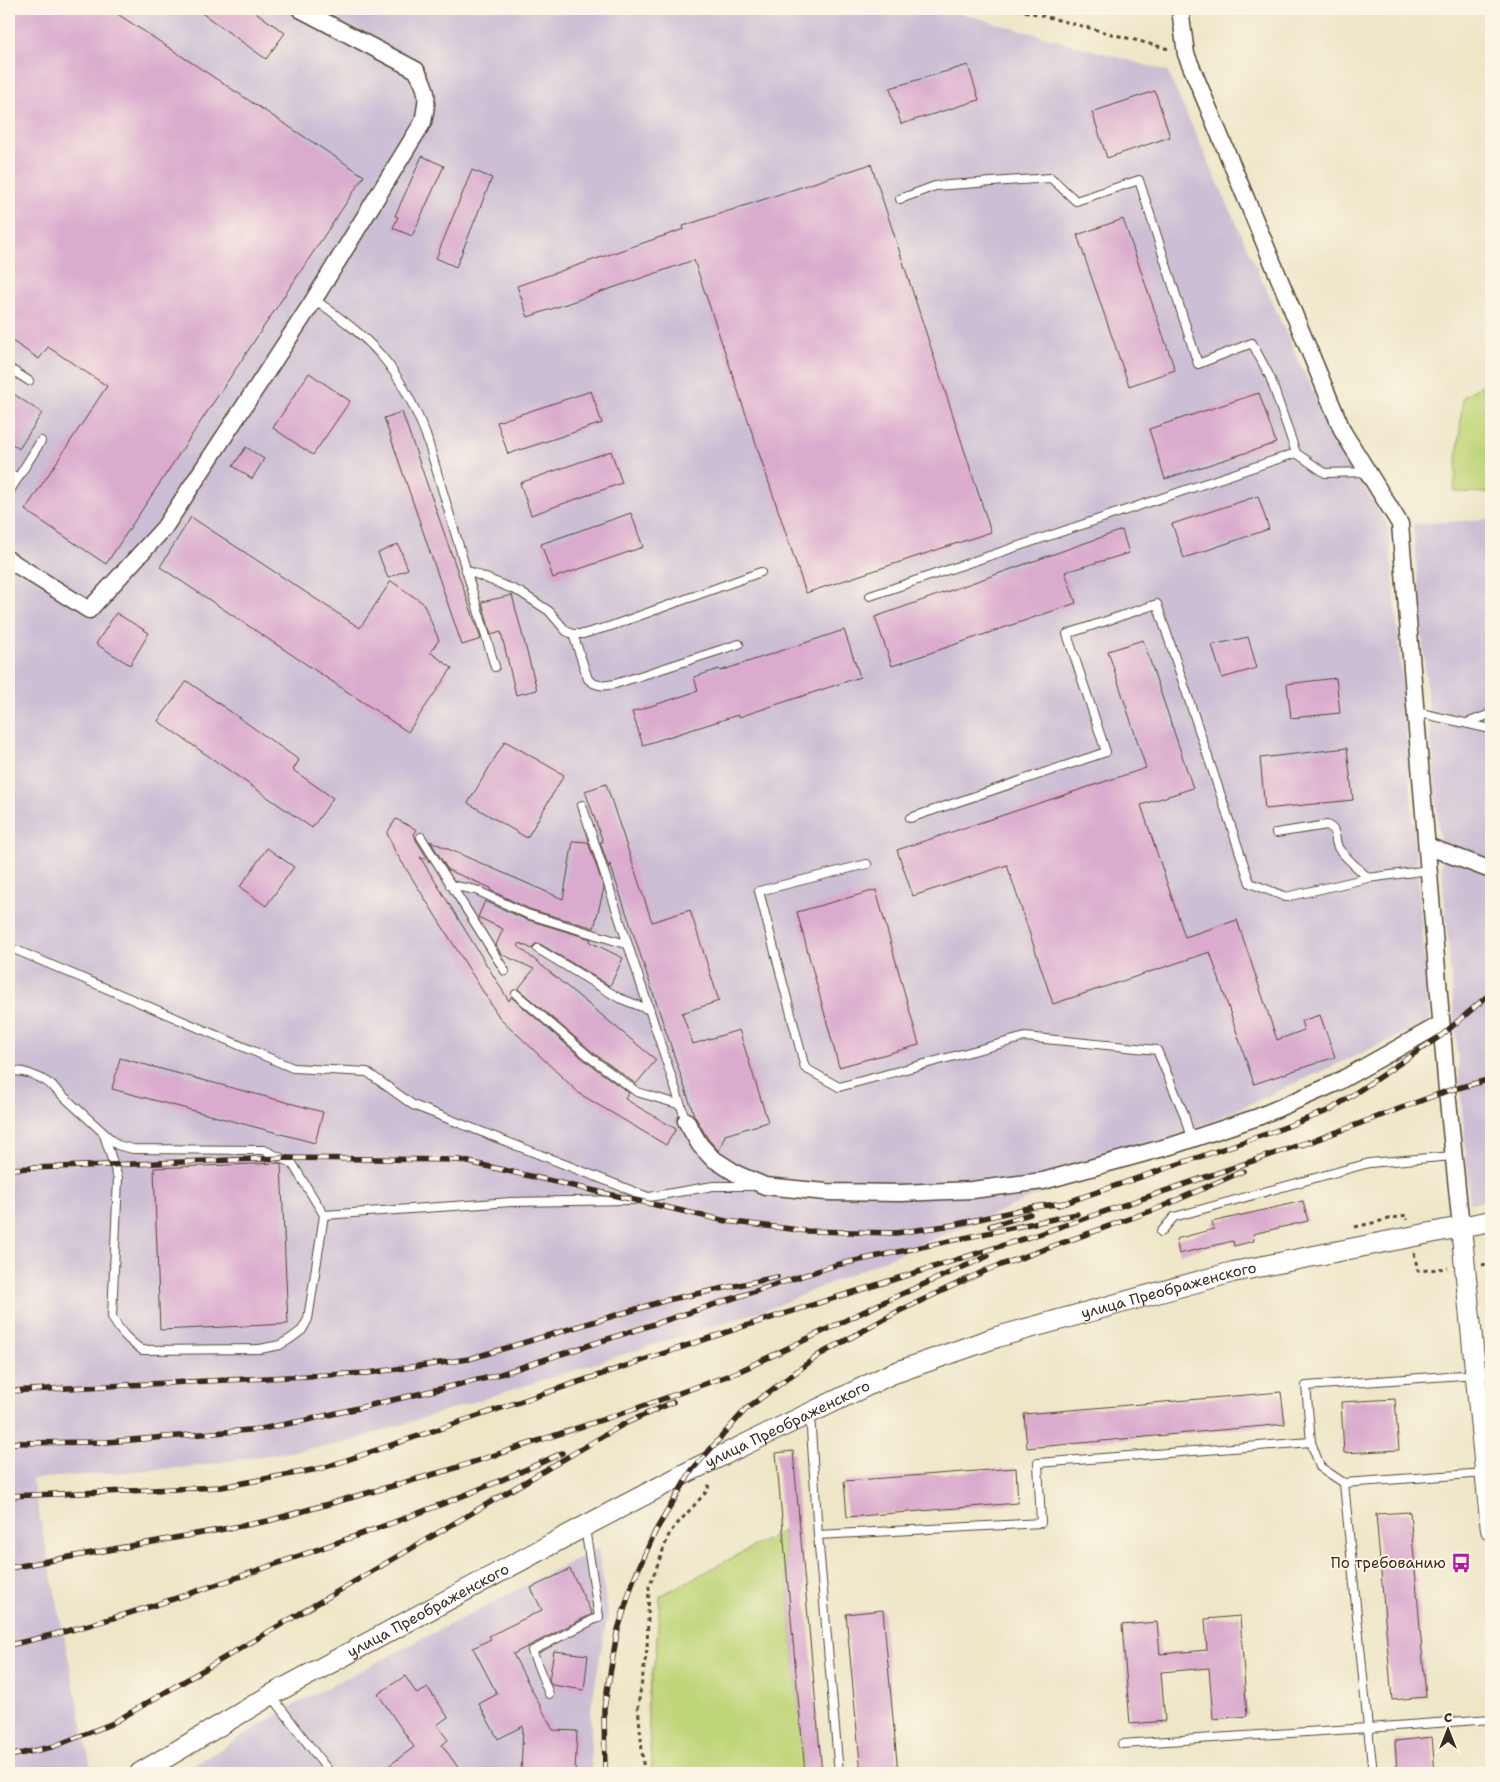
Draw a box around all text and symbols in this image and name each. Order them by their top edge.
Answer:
street label: улица Преображенского [1079,1258,1258,1323]
street label: улица Преображенского [702,1376,873,1472]
bus stop icon: По требованию [1450,1552,1472,1574]
place label: По требованию [1331,1553,1446,1573]
street label: улица Преображенского [344,1559,513,1662]
north arrow [1422,1704,1472,1754]
text: С [1444,1708,1452,1726]

